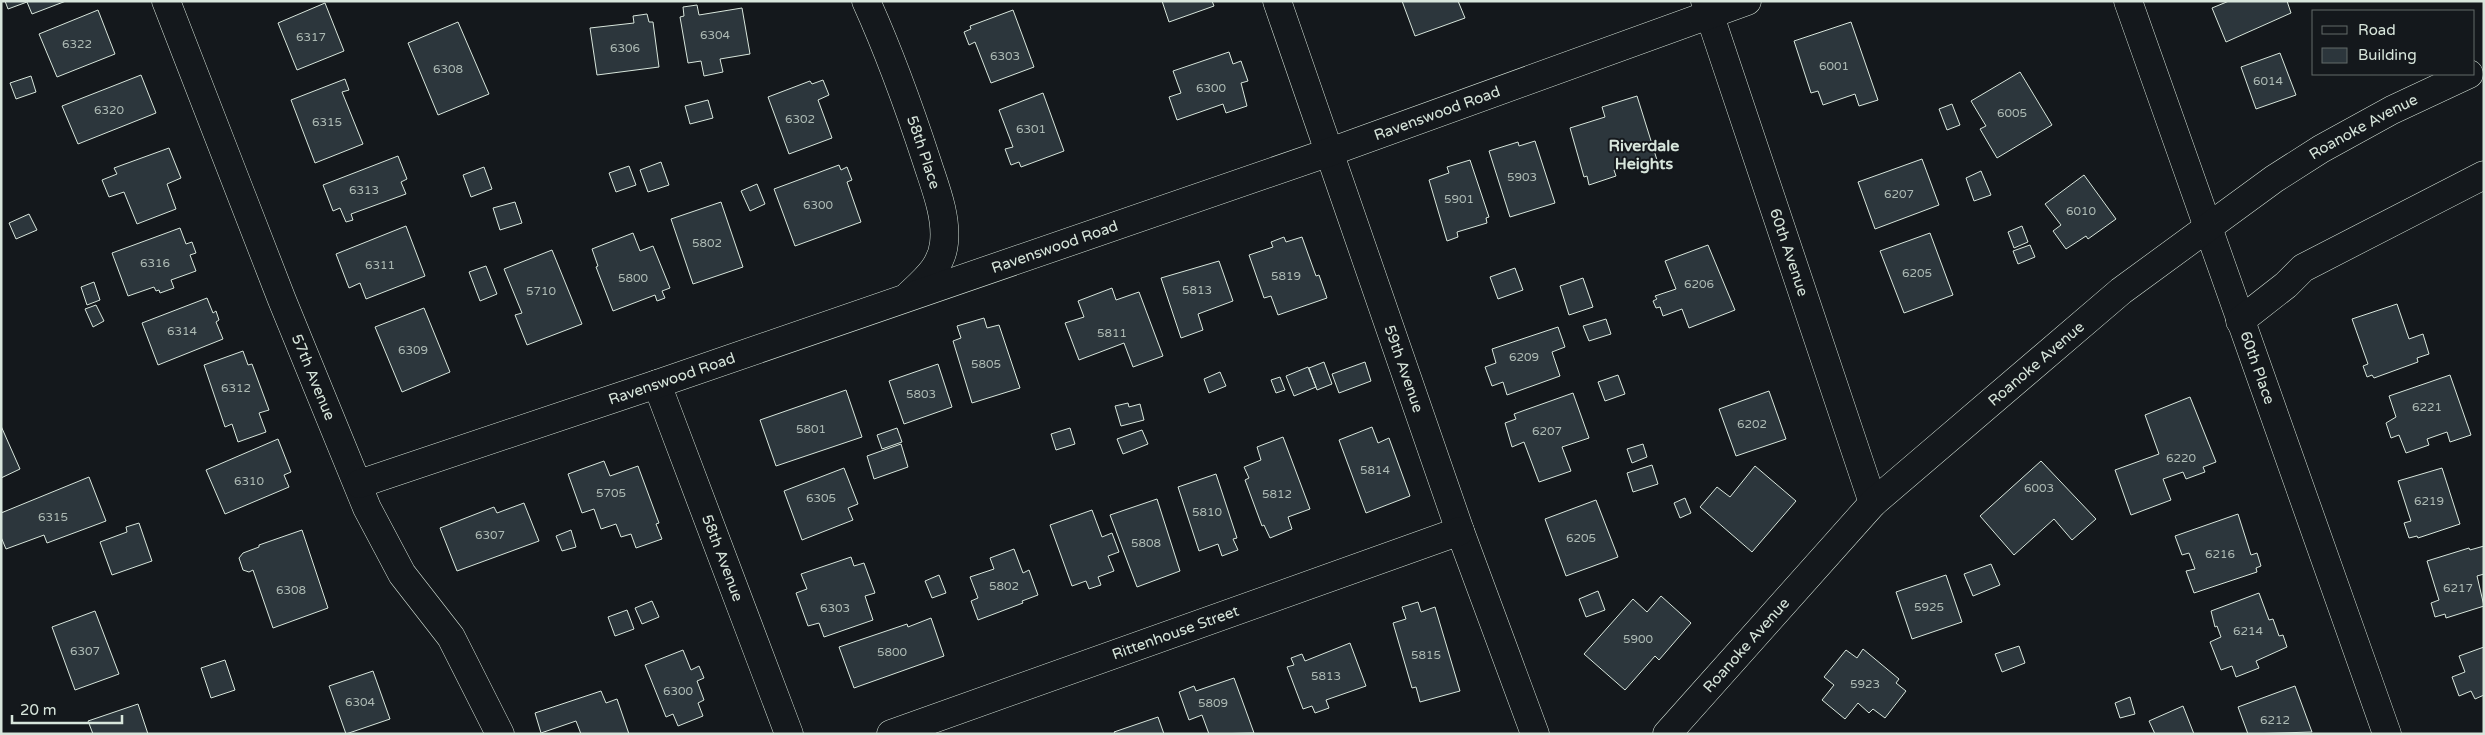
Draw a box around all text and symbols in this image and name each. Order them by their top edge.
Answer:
legend [2312,10,2475,75]
text: Road [2358,21,2396,39]
house number: 6304 [700,28,731,42]
house number: 6317 [296,30,326,44]
house number: 6322 [62,37,92,51]
house number: 6306 [610,41,640,55]
text: Building [2358,46,2417,64]
house number: 6303 [990,49,1020,63]
house number: 6001 [1819,59,1849,73]
house number: 6308 [433,62,463,76]
house number: 6014 [2253,74,2284,88]
house number: 6300 [1196,81,1227,95]
street label: Ravenswood Road [1372,82,1502,144]
street label: Roanoke Avenue [2306,90,2420,163]
house number: 6320 [94,103,125,117]
house number: 6005 [1997,106,2027,120]
house number: 6302 [785,112,815,126]
street label: 58th Place [903,113,944,191]
house number: 6315 [312,115,342,129]
house number: 6301 [1016,122,1046,136]
district label: Riverdale Heights [1609,136,1679,174]
house number: 5903 [1507,170,1537,184]
house number: 6313 [349,183,379,197]
house number: 6207 [1884,187,1914,201]
house number: 5901 [1444,192,1474,206]
house number: 6300 [803,198,834,212]
house number: 6010 [2066,204,2097,218]
street label: 60th Avenue [1766,206,1812,298]
street label: Ravenswood Road [989,217,1120,277]
house number: 5802 [692,236,722,250]
house number: 6316 [140,256,170,270]
house number: 6311 [365,258,395,272]
house number: 6205 [1902,266,1932,280]
house number: 5819 [1271,269,1301,283]
house number: 5800 [618,271,649,285]
house number: 6206 [1684,277,1714,291]
house number: 5813 [1182,283,1212,297]
house number: 5710 [526,284,557,298]
street label: Roanoke Avenue [1984,318,2088,410]
street label: 59th Avenue [1381,323,1427,415]
house number: 6314 [167,324,198,338]
house number: 5811 [1097,326,1127,340]
street label: 60th Place [2236,329,2279,407]
street label: 57th Avenue [288,331,339,423]
house number: 6309 [398,343,428,357]
street label: Ravenswood Road [606,349,737,409]
house number: 6209 [1509,350,1539,364]
house number: 5805 [971,357,1001,371]
house number: 6312 [221,381,251,395]
house number: 5803 [906,387,936,401]
house number: 6221 [2412,400,2442,414]
house number: 6202 [1737,417,1767,431]
house number: 5801 [796,422,826,436]
house number: 6207 [1532,424,1562,438]
house number: 6220 [2166,451,2197,465]
house number: 5814 [1360,463,1391,477]
house number: 6310 [234,474,265,488]
house number: 6003 [2024,481,2054,495]
house number: 5705 [596,486,626,500]
house number: 5812 [1262,487,1292,501]
house number: 6305 [806,491,836,505]
house number: 6219 [2414,494,2444,508]
house number: 5810 [1192,505,1223,519]
house number: 6315 [38,510,68,524]
street label: 58th Avenue [698,512,747,604]
house number: 6307 [475,528,505,542]
house number: 6205 [1566,531,1596,545]
house number: 5808 [1131,536,1161,550]
house number: 6216 [2205,547,2235,561]
house number: 5802 [989,579,1019,593]
house number: 6217 [2443,581,2473,595]
house number: 6308 [276,583,306,597]
street label: Roanoke Avenue [1699,594,1793,696]
house number: 5925 [1914,600,1944,614]
house number: 6303 [820,601,850,615]
street label: Rittenhouse Street [1110,602,1242,663]
house number: 6214 [2233,624,2264,638]
house number: 5900 [1623,632,1654,646]
house number: 6307 [70,644,100,658]
house number: 5800 [877,645,908,659]
house number: 5815 [1411,648,1441,662]
house number: 5813 [1311,669,1341,683]
house number: 5923 [1850,677,1880,691]
house number: 6300 [663,684,694,698]
scale bar [12,692,122,724]
house number: 6304 [345,695,376,709]
house number: 5809 [1198,696,1228,710]
text: 20 m [20,701,57,719]
house number: 6212 [2260,713,2290,727]

